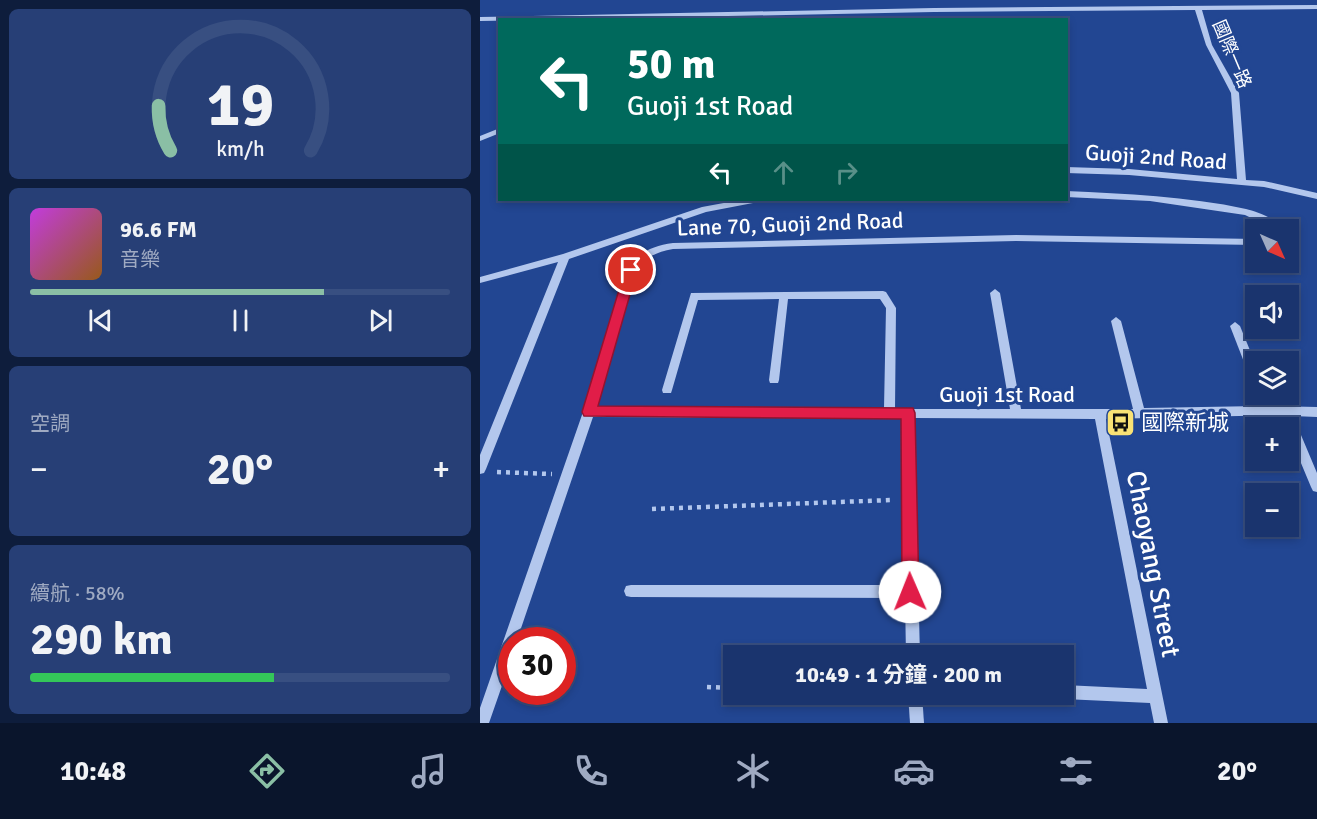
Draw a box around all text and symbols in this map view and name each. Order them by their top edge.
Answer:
street label: 國際一路 [1208,17,1256,91]
text: 50 m [627,39,716,90]
icon: left [528,42,606,120]
text: 19 [206,66,274,143]
text: Guoji 1st Road [627,90,793,123]
text: km/h [216,136,264,162]
street label: Guoji 2nd Road [1084,139,1228,175]
icon: left [704,156,737,189]
icon: ahead [767,156,800,189]
icon: right [830,156,863,189]
street label: Lane 70, Guoji 2nd Road [676,207,904,241]
text: 96.6 FM [120,216,197,243]
north arrow [1245,219,1299,273]
map controls [1245,219,1299,537]
pin [605,244,656,295]
text: 音樂 [120,247,160,272]
icon: arrive [614,253,647,286]
button: sound [1245,285,1299,339]
icon: previous [84,304,117,337]
icon: pause [224,304,257,337]
icon: next [364,304,397,337]
button: layers [1245,351,1299,405]
street label: Guoji 1st Road [939,381,1075,408]
bus stop icon: 國際新城 [1104,406,1136,438]
place label: 國際新城 [1141,409,1229,436]
text: 空調 [30,411,70,436]
button: + [1245,417,1299,471]
text: 20° [207,442,273,497]
text: − [30,449,48,490]
text: + [432,449,450,490]
street label: Chaoyang Street [1119,468,1187,660]
button: − [1245,483,1299,537]
position arrow [878,560,942,624]
text: 續航 · 58% [30,581,125,606]
text: 290 km [30,612,173,667]
speed limit sign: 30 [498,627,576,705]
text: 10:49 · 1 分鐘 · 200 m [795,661,1002,688]
icon: directions [246,750,288,792]
icon: music [408,750,450,792]
icon: phone [570,750,612,792]
icon: climate [732,750,774,792]
icon: car [893,750,935,792]
icon: filters [1055,750,1097,792]
text: 10:48 [60,755,126,788]
text: 20° [1217,755,1257,788]

